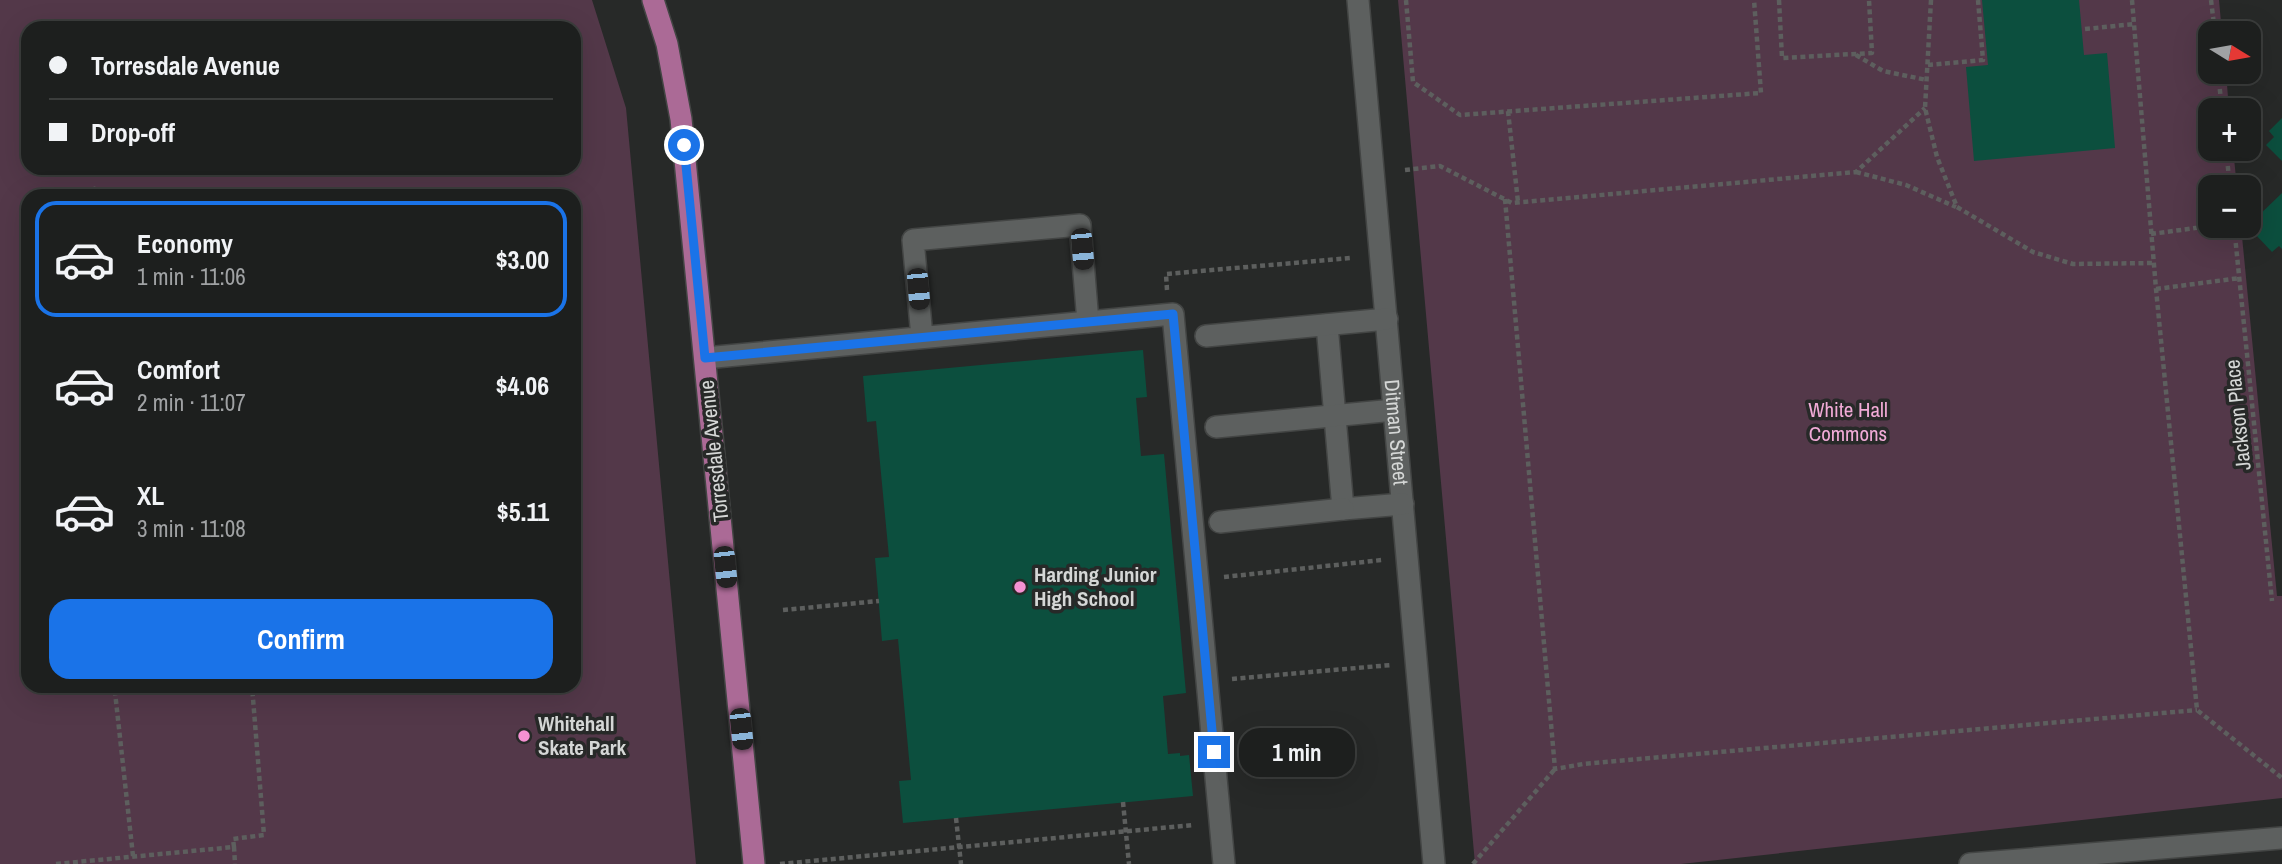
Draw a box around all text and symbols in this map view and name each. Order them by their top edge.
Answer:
north arrow [2198,21,2261,84]
map controls [2198,21,2261,238]
text: Torresdale Avenue [91,48,280,83]
button: + [2198,98,2261,161]
text: Drop-off [91,115,175,150]
route start [668,129,700,161]
button: − [2198,175,2261,238]
text: Economy [137,226,233,261]
car [1070,227,1095,271]
icon: car [53,228,116,291]
text: $3.00 [496,242,549,277]
text: 1 min · 11:06 [137,261,246,292]
car [906,267,931,311]
text: Comfort [137,352,220,387]
icon: car [53,354,116,417]
street label: Jackson Place [2217,358,2258,472]
text: $4.06 [496,368,549,403]
street label: Ditman Street [1377,378,1416,487]
street label: Torresdale Avenue [692,379,735,523]
text: 2 min · 11:07 [137,387,246,418]
park label: White Hall Commons [1808,395,1888,448]
text: XL [137,478,164,513]
icon: car [53,480,116,543]
text: $5.11 [497,494,549,529]
text: 3 min · 11:08 [137,513,246,544]
car [713,545,738,589]
place label: Harding Junior High School [1034,560,1157,613]
marker: Harding Junior High School [1012,579,1028,595]
button: Confirm [49,599,553,679]
car [729,707,754,751]
place label: Whitehall Skate Park [538,709,626,762]
marker: Whitehall Skate Park [516,728,532,744]
callout: 1 min [1238,728,1354,776]
route end [1198,736,1230,768]
text: 1 min [1272,737,1322,768]

